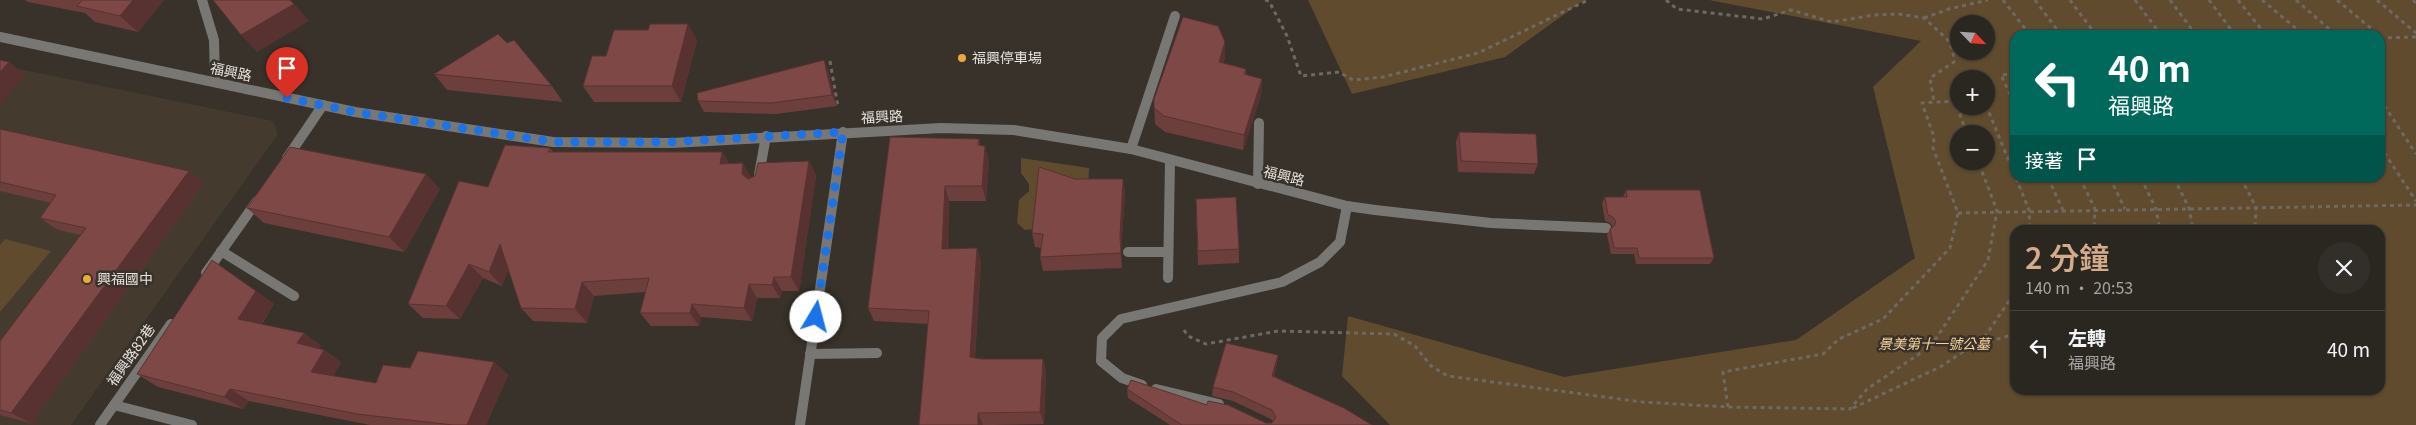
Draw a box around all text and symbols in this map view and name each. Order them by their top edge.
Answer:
north arrow [1950,15,1995,60]
map controls [1950,15,1995,170]
text: 40 m [2108,41,2191,92]
pin [266,47,308,98]
place label: 福興停車場 [972,47,1042,67]
icon: left [2025,50,2090,115]
marker: 福興停車場 [956,52,968,64]
icon: arrive [273,54,301,82]
street label: 福興路 [209,57,254,85]
button: + [1950,70,1995,115]
text: 福興路 [2108,88,2174,120]
street label: 福興路 [860,105,903,127]
button: − [1950,125,1995,170]
icon: arrive [2073,145,2101,173]
text: 接著 [2025,146,2063,173]
street label: 福興路 [1261,160,1307,190]
text: 2 分鐘 [2025,234,2109,278]
button: close [2318,242,2370,294]
place label: 興福國中 [97,268,153,288]
marker: 興福國中 [81,273,93,285]
text: 140 m · 20:53 [2025,275,2133,299]
position arrow [789,290,841,342]
street label: 福興路82巷 [101,319,159,389]
text: 左轉 [2068,323,2106,350]
park label: 景美第十一號公墓 [1878,333,1992,353]
icon: left [2025,334,2053,362]
text: 40 m [2327,335,2370,362]
text: 福興路 [2068,350,2116,374]

